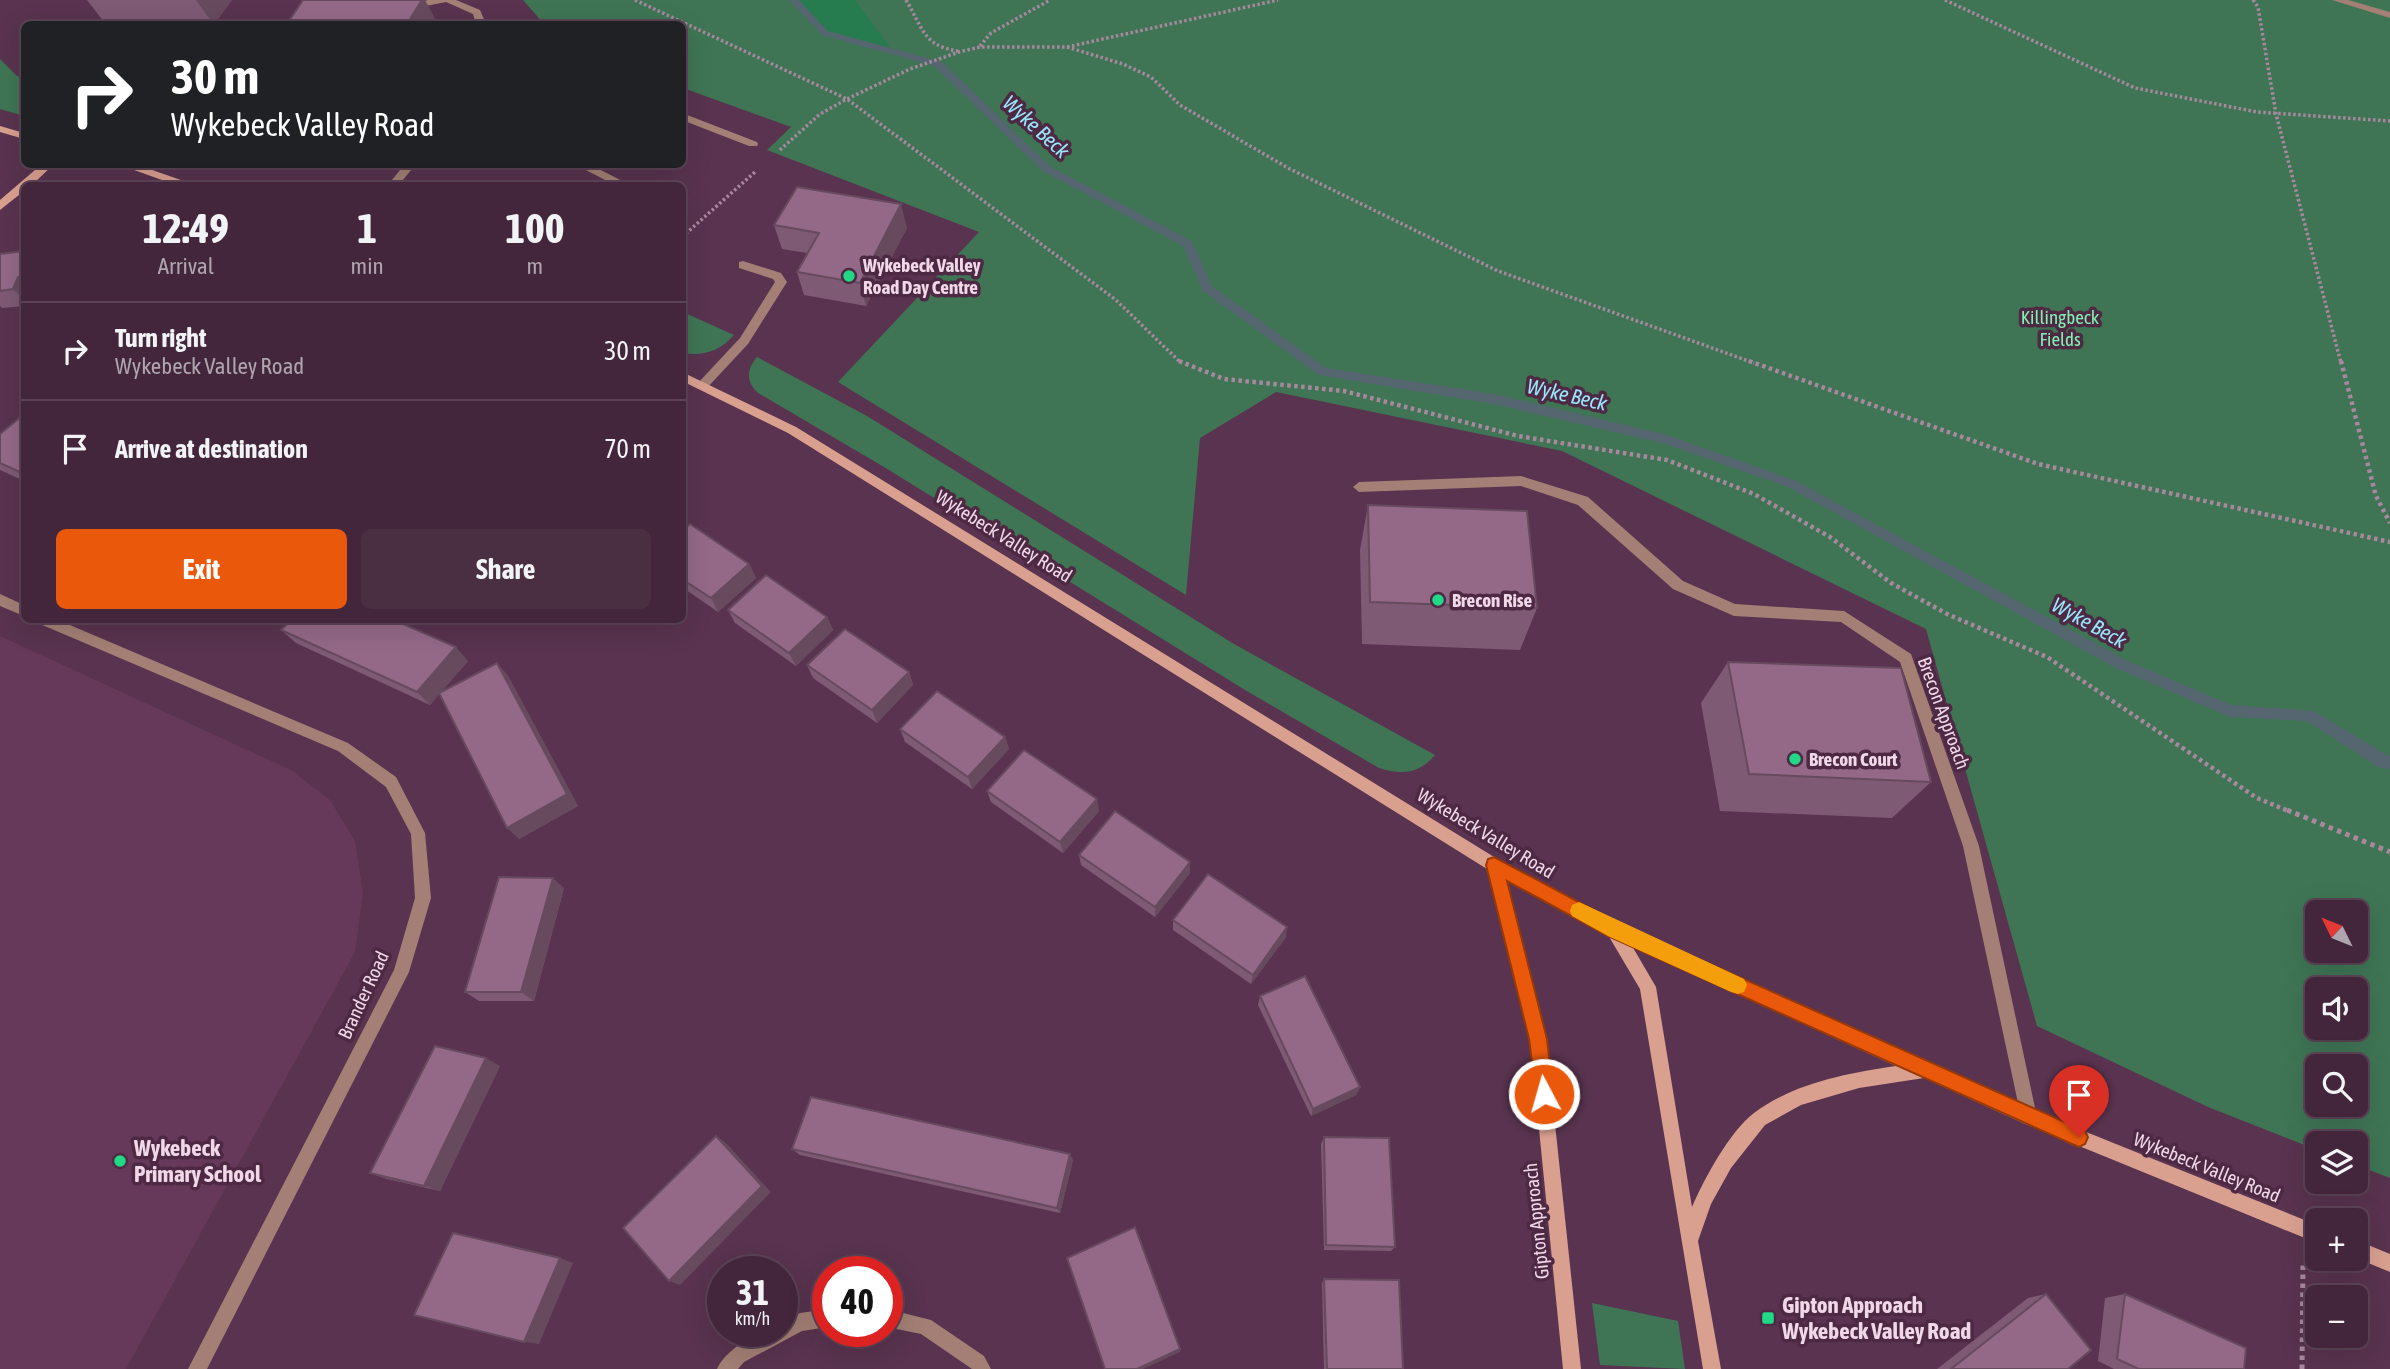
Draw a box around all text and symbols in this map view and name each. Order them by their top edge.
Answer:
text: 30 m [171,48,259,104]
icon: right [56,49,147,140]
water label: Wyke Beck [998,90,1075,163]
text: Wykebeck Valley Road [171,106,434,143]
text: 12:49 [143,204,229,252]
text: 1 [357,204,377,252]
text: 100 [505,204,564,252]
text: Arrival [158,253,214,279]
text: min [351,253,384,279]
text: m [527,253,543,279]
place label: Wykebeck Valley Road Day Centre [862,254,981,298]
marker: Wykebeck Valley Road Day Centre [841,268,857,284]
park label: Killingbeck Fields [2021,306,2100,350]
text: Turn right [115,323,206,353]
icon: right [56,332,94,370]
text: 30 m [604,336,651,366]
text: Wykebeck Valley Road [115,353,304,379]
water label: Wyke Beck [1525,373,1610,415]
icon: arrive [56,430,94,468]
text: Arrive at destination [115,434,308,464]
text: 70 m [604,434,651,464]
street label: Wykebeck Valley Road [932,485,1076,587]
button: Exit [56,529,347,609]
button: Share [361,529,651,609]
place label: Brecon Rise [1452,589,1532,611]
marker: Brecon Rise [1430,592,1446,608]
water label: Wyke Beck [2048,592,2131,653]
street label: Brecon Approach [1914,654,1974,772]
place label: Brecon Court [1809,748,1898,770]
marker: Brecon Court [1787,751,1803,767]
street label: Wykebeck Valley Road [1413,783,1559,883]
north arrow [2305,900,2368,962]
map controls [2305,900,2368,1348]
street label: Brander Road [333,948,393,1042]
button: sound [2305,977,2368,1040]
button: search [2305,1054,2368,1117]
position arrow [1507,1057,1581,1131]
pin [2049,1065,2109,1137]
icon: arrive [2060,1076,2098,1114]
street label: Wykebeck Valley Road [2130,1128,2284,1206]
button: layers [2305,1131,2368,1194]
place label: Wykebeck Primary School [133,1135,262,1187]
marker: Wykebeck Primary School [112,1153,128,1169]
street label: Gipton Approach [1519,1162,1553,1280]
button: + [2305,1208,2368,1271]
speed limit sign: 40 [812,1256,903,1347]
text: 31 [736,1272,769,1312]
button: − [2305,1285,2368,1348]
place label: Gipton Approach Wykebeck Valley Road [1781,1292,1971,1344]
text: km/h [735,1308,770,1329]
marker: Gipton Approach Wykebeck Valley Road [1760,1310,1776,1326]

